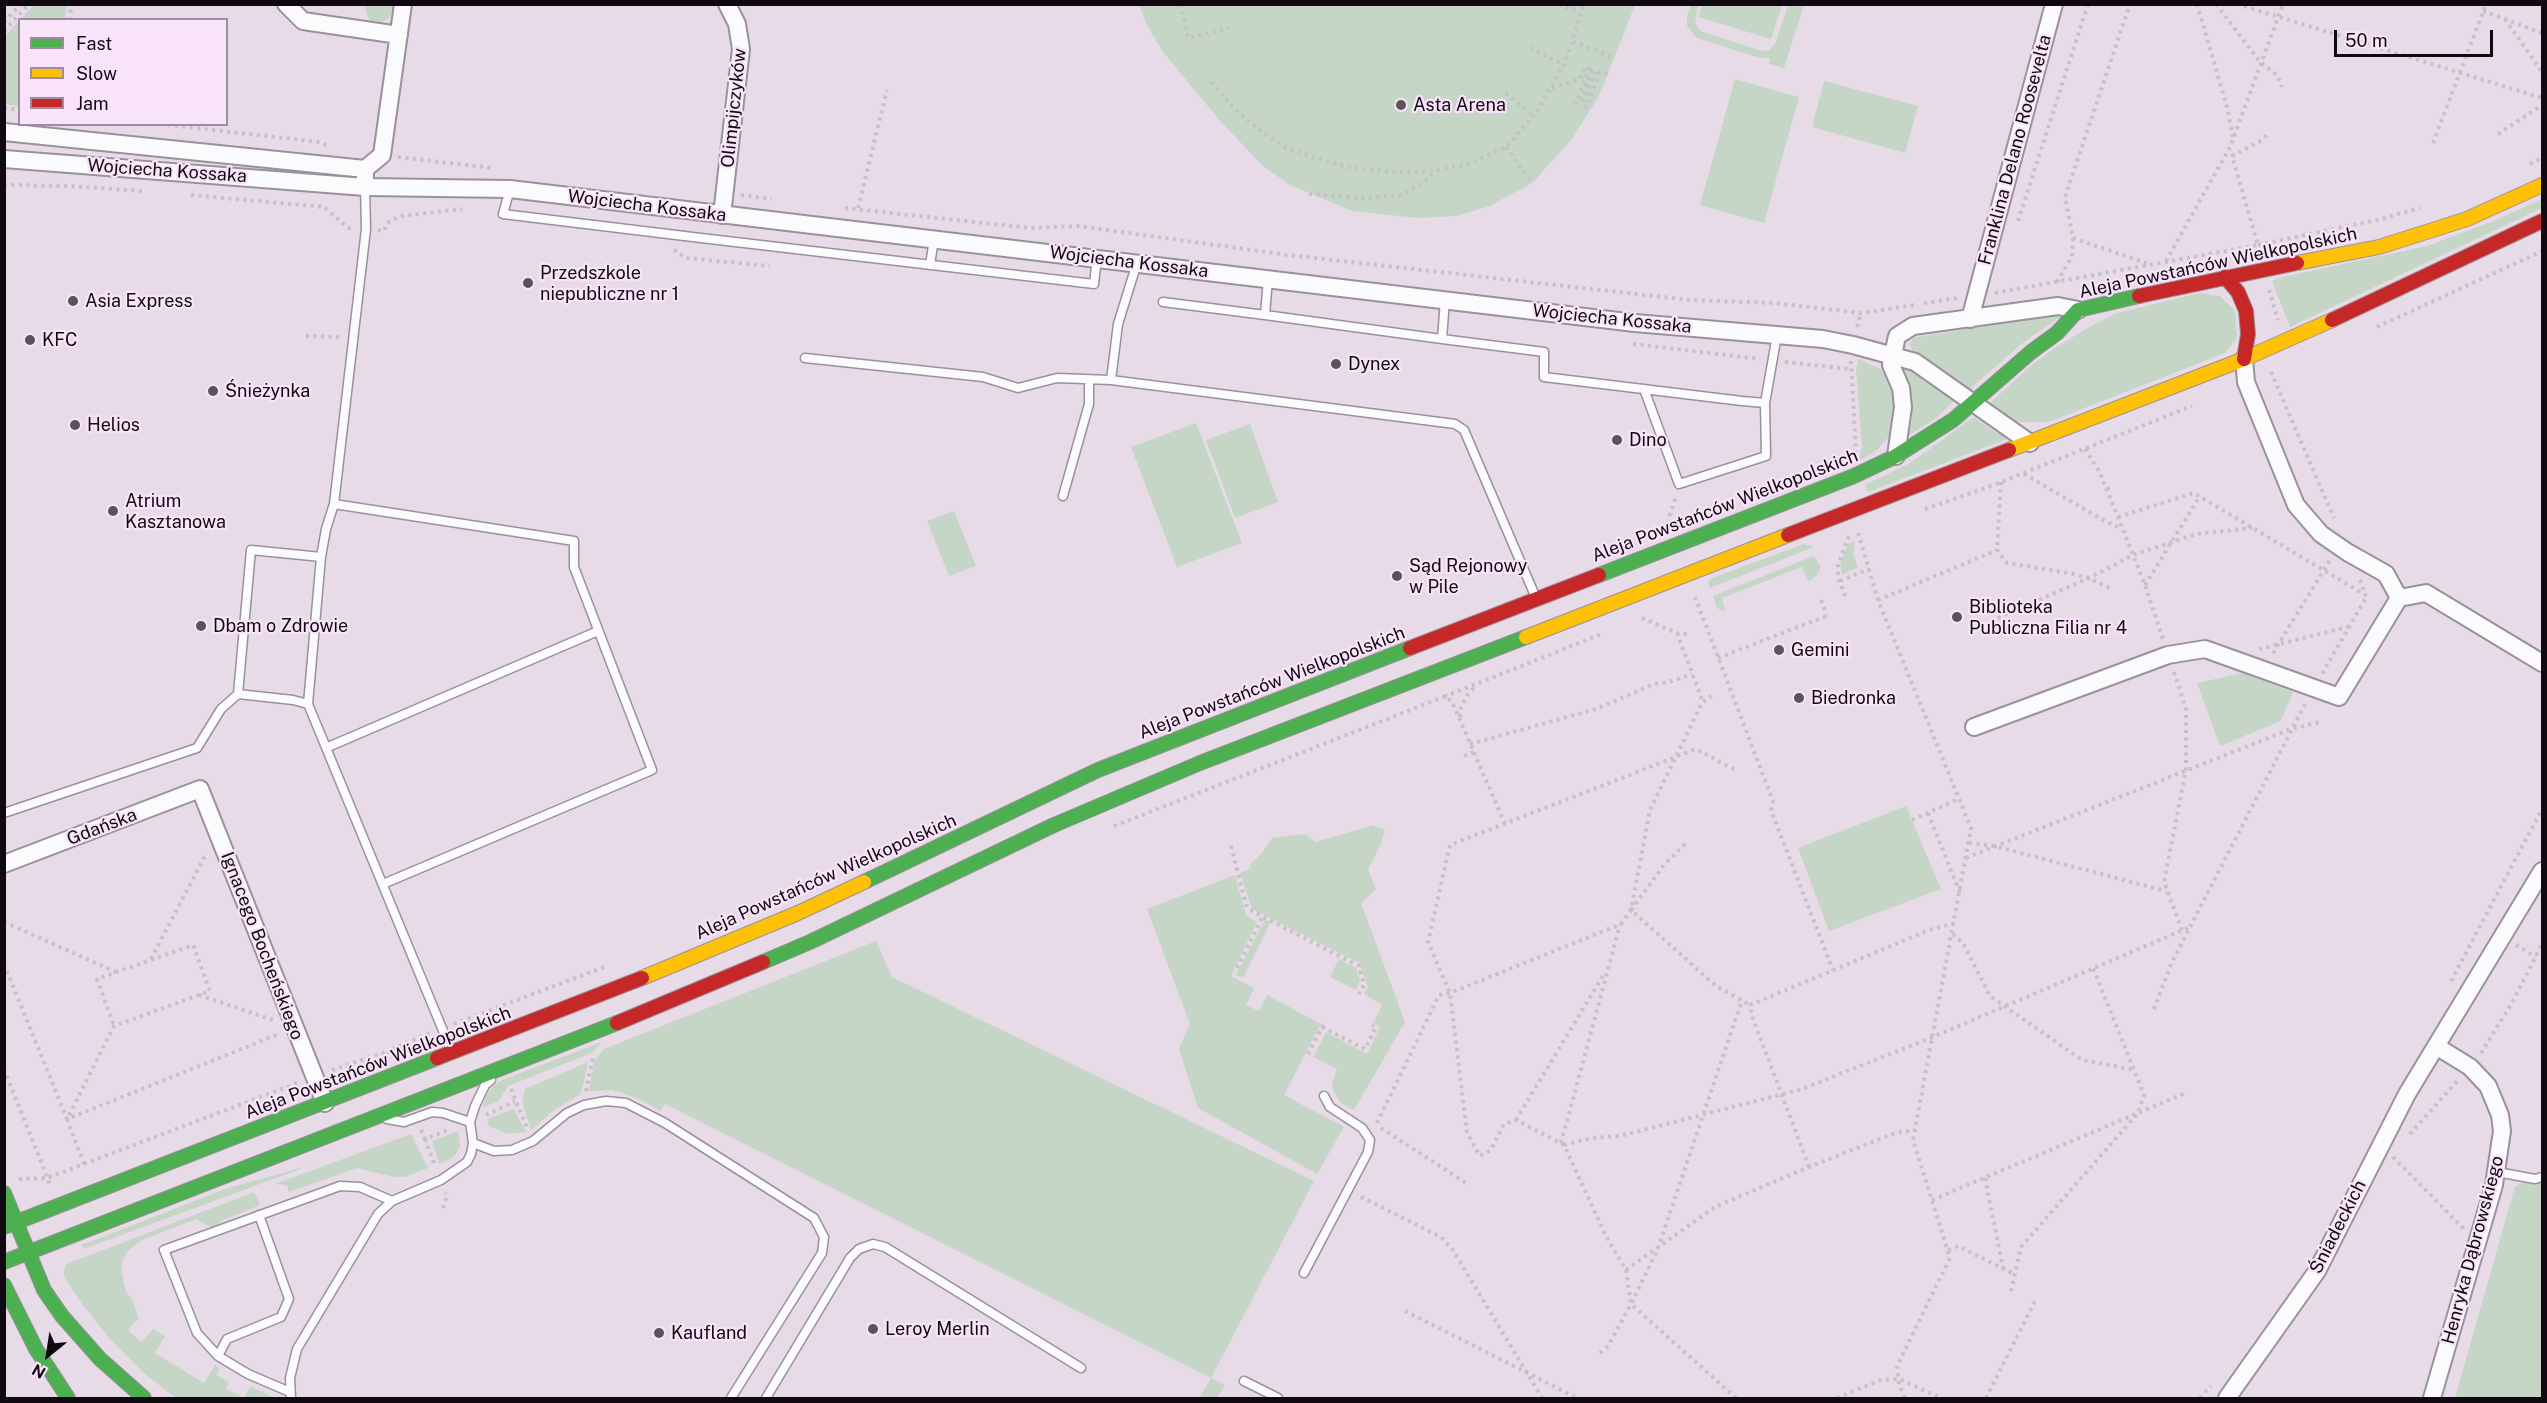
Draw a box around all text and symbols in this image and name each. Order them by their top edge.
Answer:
legend [18,18,228,126]
scale bar [2337,18,2496,56]
text: 50 m [2345,30,2388,51]
text: Fast [76,33,112,54]
street label: Franklina Delano Roosevelta [1974,33,2056,267]
street label: Olimpijczyków [717,47,751,169]
text: Slow [76,63,117,84]
text: Jam [76,93,109,114]
place label: Asta Arena [1413,94,1506,116]
marker: Asta Arena [1394,98,1408,112]
street label: Wojciecha Kossaka [87,155,247,187]
street label: Wojciecha Kossaka [566,186,728,226]
street label: Aleja Powstańców Wielkopolskich [2077,223,2359,303]
street label: Wojciecha Kossaka [1048,242,1210,282]
place label: Przedszkole niepubliczne nr 1 [540,262,679,304]
marker: Przedszkole niepubliczne nr 1 [521,276,535,290]
place label: Asia Express [85,290,192,312]
marker: Asia Express [66,294,80,308]
street label: Wojciecha Kossaka [1531,300,1693,338]
place label: KFC [42,329,77,351]
marker: KFC [23,333,37,347]
place label: Dynex [1348,353,1400,375]
marker: Dynex [1329,357,1343,371]
place label: Śnieżynka [225,380,310,402]
marker: Śnieżynka [206,384,220,398]
place label: Helios [87,414,140,436]
marker: Helios [68,418,82,432]
place label: Dino [1629,429,1667,451]
marker: Dino [1610,433,1624,447]
street label: Aleja Powstańców Wielkopolskich [1589,445,1861,567]
place label: Atrium Kasztanowa [125,490,226,532]
marker: Atrium Kasztanowa [106,504,120,518]
place label: Sąd Rejonowy w Pile [1409,555,1527,598]
marker: Sąd Rejonowy w Pile [1390,569,1404,583]
place label: Biblioteka Publiczna Filia nr 4 [1969,596,2127,638]
marker: Biblioteka Publiczna Filia nr 4 [1950,610,1964,624]
place label: Dbam o Zdrowie [213,615,348,637]
marker: Dbam o Zdrowie [194,619,208,633]
street label: Aleja Powstańców Wielkopolskich [1136,622,1408,744]
place label: Gemini [1791,639,1849,661]
marker: Gemini [1772,643,1786,657]
place label: Biedronka [1811,687,1896,709]
marker: Biedronka [1792,691,1806,705]
street label: Gdańska [64,804,140,850]
street label: Aleja Powstańców Wielkopolskich [692,809,960,945]
street label: Ignacego Bocheńskiego [216,849,308,1043]
street label: Aleja Powstańców Wielkopolskich [242,1002,514,1124]
street label: Henryka Dąbrowskiego [2437,1153,2509,1347]
street label: Śniadeckich [2305,1177,2371,1277]
place label: Leroy Merlin [885,1318,990,1340]
place label: Kaufland [671,1322,747,1344]
marker: Leroy Merlin [866,1322,880,1336]
north arrow [18,1325,78,1385]
marker: Kaufland [652,1326,666,1340]
text: N [29,1360,49,1382]

